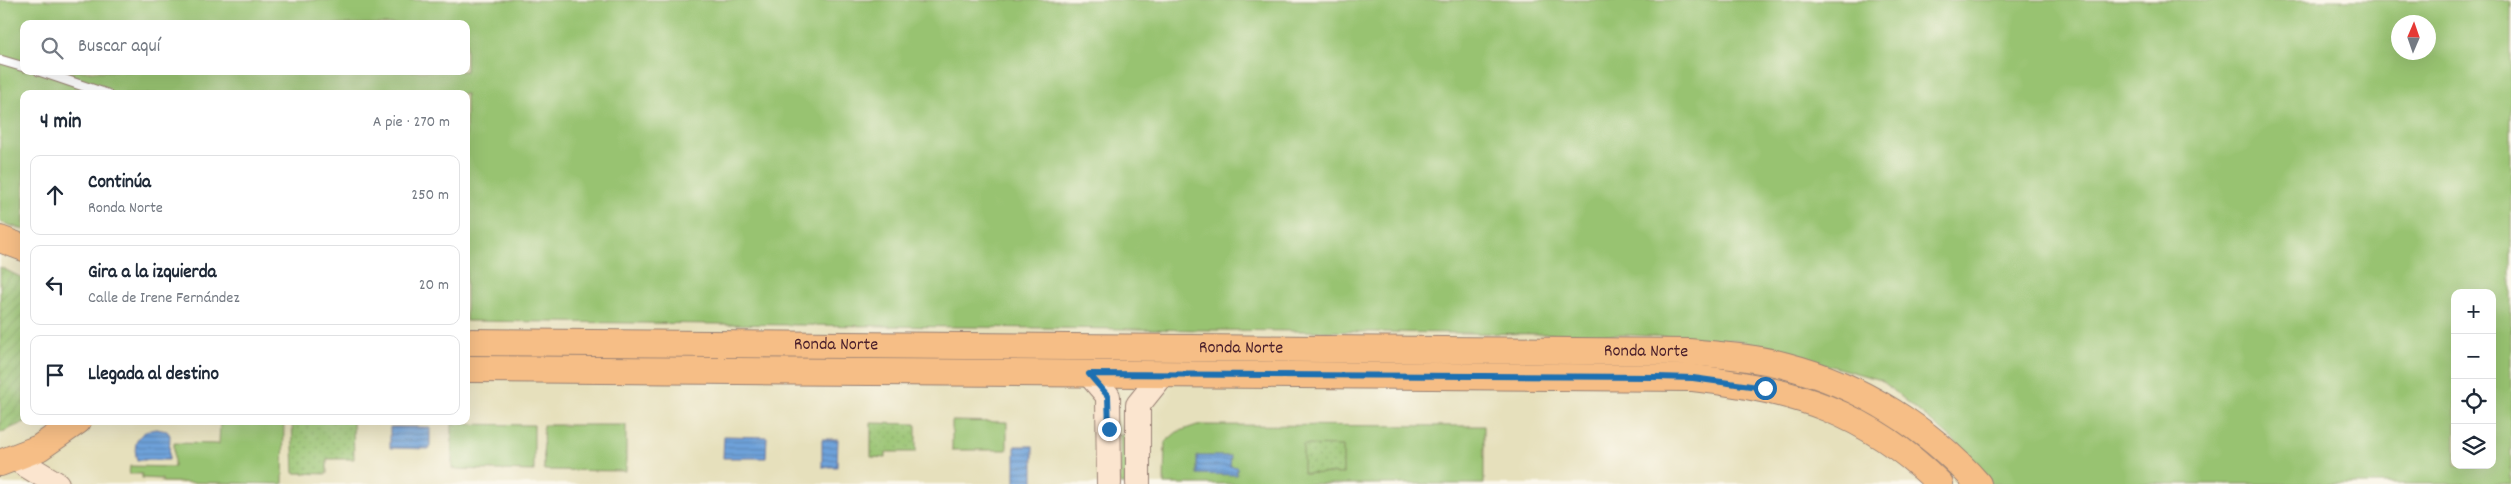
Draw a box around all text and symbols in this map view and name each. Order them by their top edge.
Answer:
north arrow [2391,15,2436,60]
search box [20,20,470,75]
icon: search [38,34,66,62]
text: Buscar aquí [78,34,160,61]
text: 4 min [40,108,82,138]
text: A pie · 270 m [373,111,450,134]
text: Continúa [88,170,151,197]
icon: ahead [41,181,69,209]
text: 250 m [411,184,449,207]
text: Ronda Norte [88,197,163,220]
text: Gira a la izquierda [88,260,216,287]
icon: left [41,271,69,299]
text: 20 m [419,274,449,297]
text: Calle de Irene Fernández [88,287,239,310]
map controls [2451,289,2496,469]
button: + [2451,289,2496,334]
street label: Ronda Norte [794,332,878,358]
button: − [2451,334,2496,379]
street label: Ronda Norte [1199,335,1283,361]
street label: Ronda Norte [1604,339,1688,364]
icon: arrive [41,361,69,389]
text: Llegada al destino [88,362,219,389]
route start [1754,377,1777,400]
button: locate [2451,379,2496,424]
route end [1098,418,1121,441]
button: layers [2451,424,2496,469]

